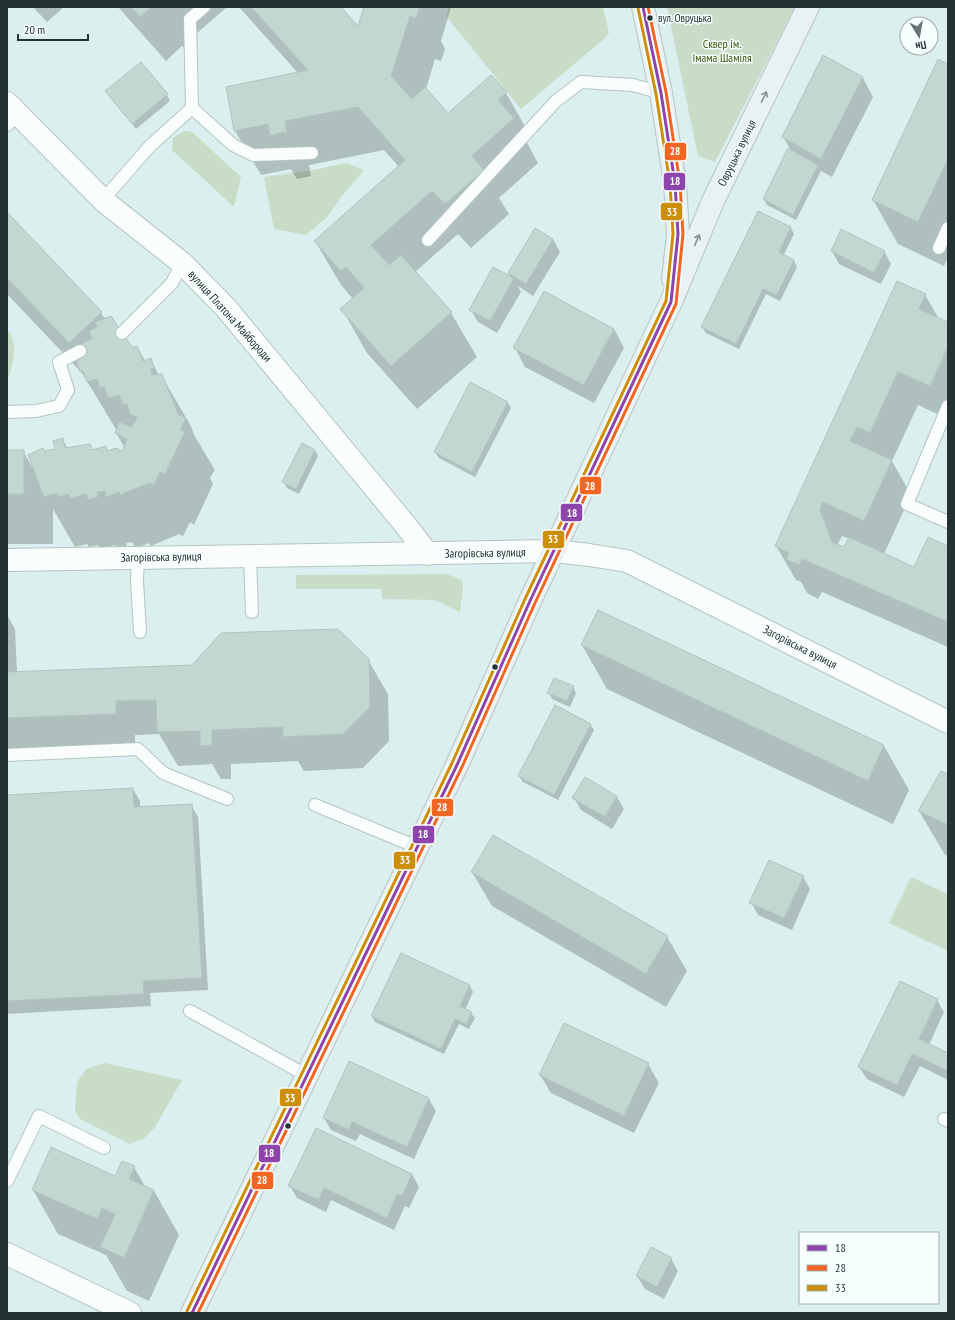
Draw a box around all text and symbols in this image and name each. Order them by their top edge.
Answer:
place label: вул. Овруцька [658,11,711,25]
marker: вул. Овруцька [645,13,655,23]
scale bar [18,16,88,42]
north arrow [899,16,939,56]
text: 20 m [24,22,45,37]
park label: Сквер ім. Імама Шаміля [692,36,752,65]
text: Пн [914,38,927,54]
one-way arrow [761,91,768,103]
street label: Овруцька вулиця [714,117,759,188]
line badge: 28 [664,142,687,161]
text: 28 [670,144,680,158]
line badge: 18 [663,172,686,191]
text: 18 [670,174,680,188]
line badge: 33 [660,202,683,221]
text: 33 [667,205,677,219]
one-way arrow [694,234,701,246]
street label: вулиця Платона Майбороди [185,267,276,365]
line badge: 28 [579,476,602,495]
text: 28 [585,479,595,493]
line badge: 18 [560,503,583,522]
text: 18 [567,506,577,520]
line badge: 33 [542,530,565,549]
text: 33 [548,532,558,546]
street label: Загорівська вулиця [444,544,526,561]
street label: Загорівська вулиця [120,548,202,565]
street label: Загорівська вулиця [761,621,840,672]
unlabelled marker [490,662,500,672]
line badge: 28 [431,798,454,817]
text: 28 [437,800,447,814]
line badge: 18 [412,825,435,844]
text: 18 [418,827,428,841]
line badge: 33 [393,851,416,870]
text: 33 [400,853,410,867]
line badge: 33 [279,1088,302,1107]
text: 33 [285,1091,295,1105]
unlabelled marker [283,1121,293,1131]
line badge: 18 [258,1144,281,1163]
text: 18 [264,1146,274,1160]
line badge: 28 [251,1171,274,1190]
text: 28 [257,1173,267,1187]
legend [799,1232,939,1304]
text: 18 [835,1240,846,1255]
text: 28 [835,1260,846,1275]
text: 33 [835,1280,846,1295]

